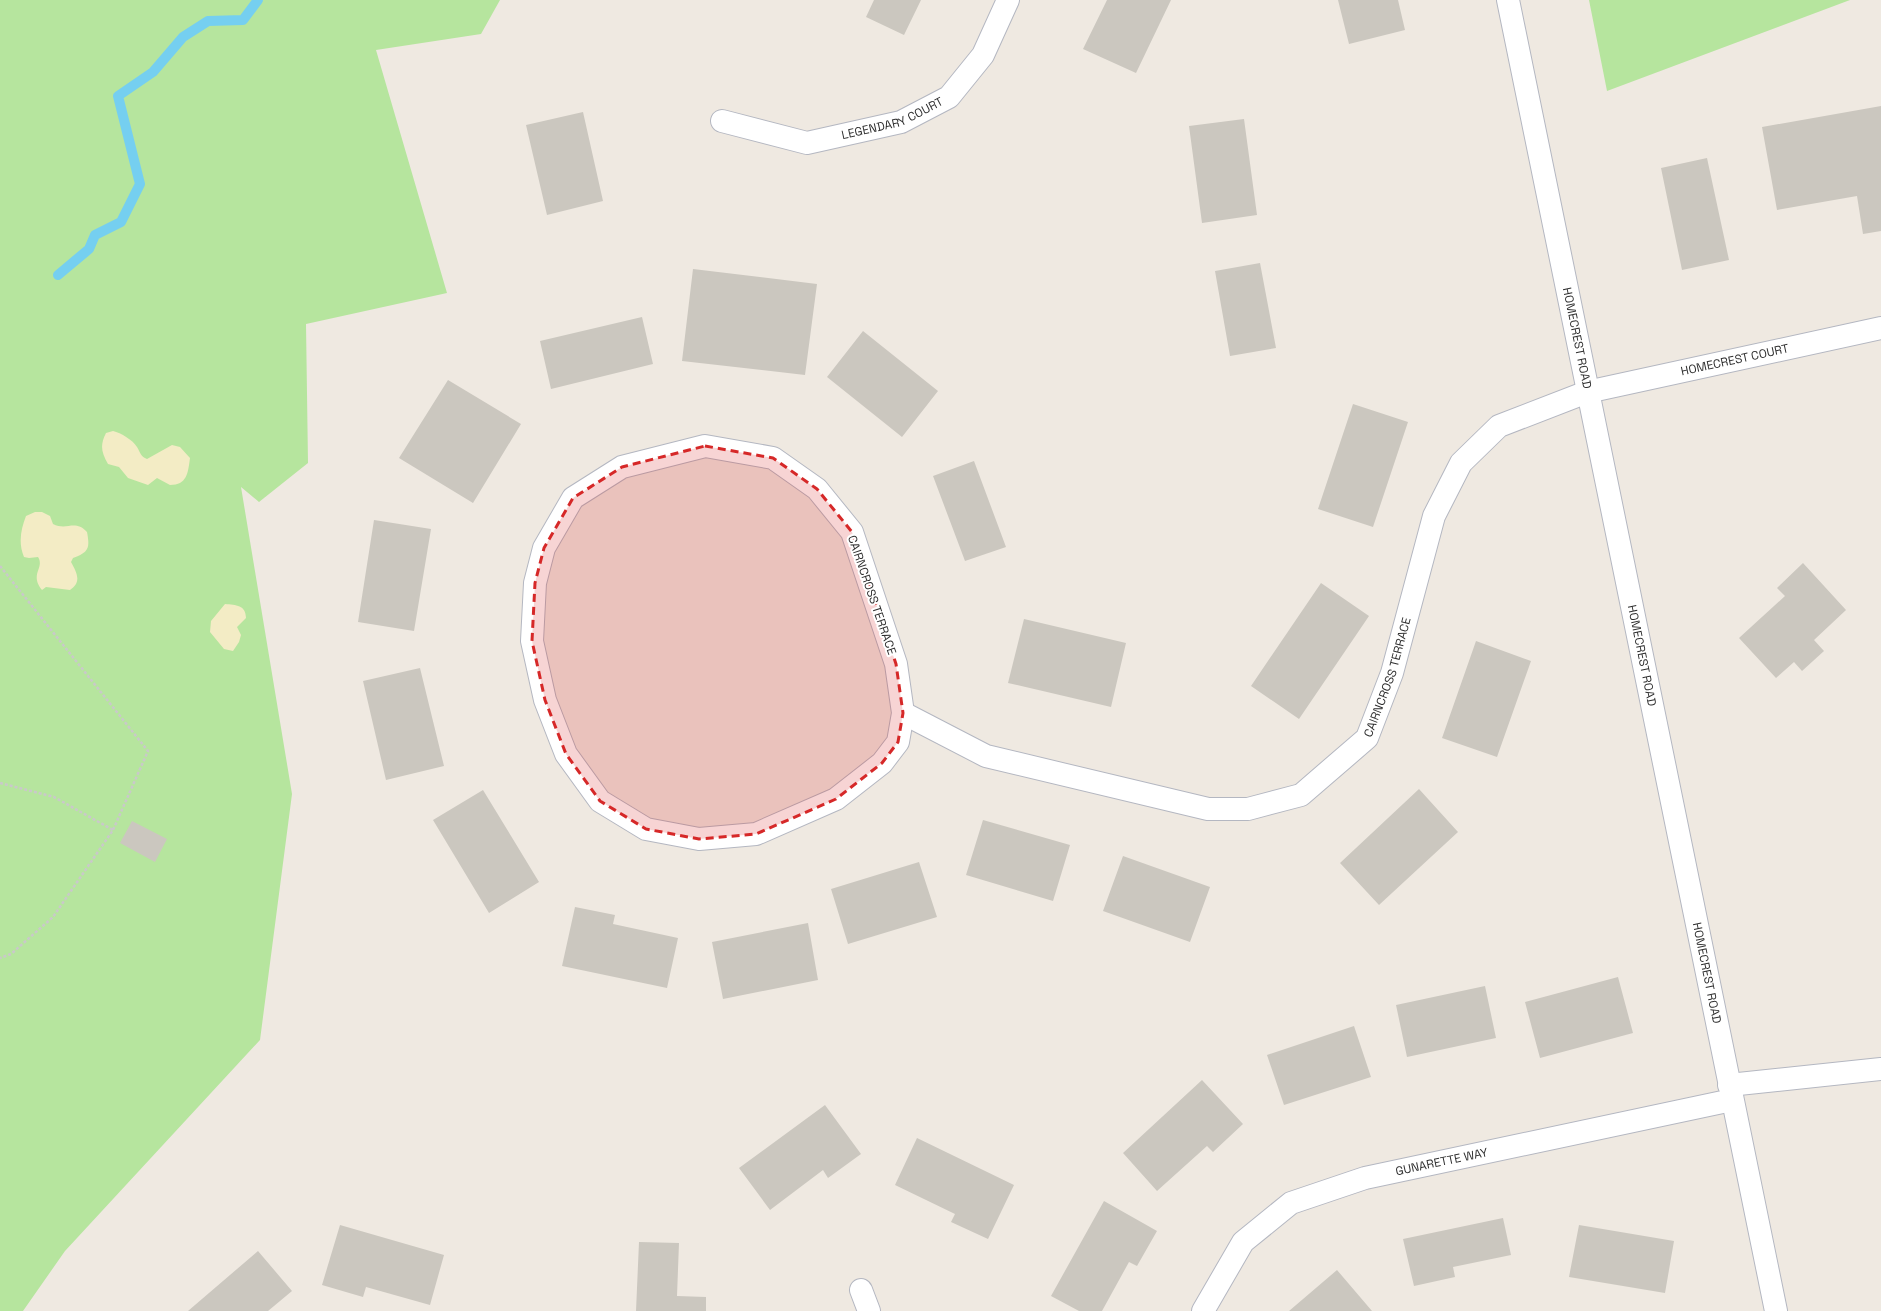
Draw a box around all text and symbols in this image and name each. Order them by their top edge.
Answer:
street label: LEGENDARY COURT [840,93,946,143]
street label: HOMECREST ROAD [1559,286,1595,390]
street label: HOMECREST COURT [1679,340,1790,379]
street label: CAIRNCROSS TERRACE [844,533,900,657]
street label: HOMECREST ROAD [1624,603,1660,708]
street label: CAIRNCROSS TERRACE [1360,615,1415,739]
street label: HOMECREST ROAD [1689,921,1725,1025]
street label: GUNARETTE WAY [1394,1144,1490,1179]

